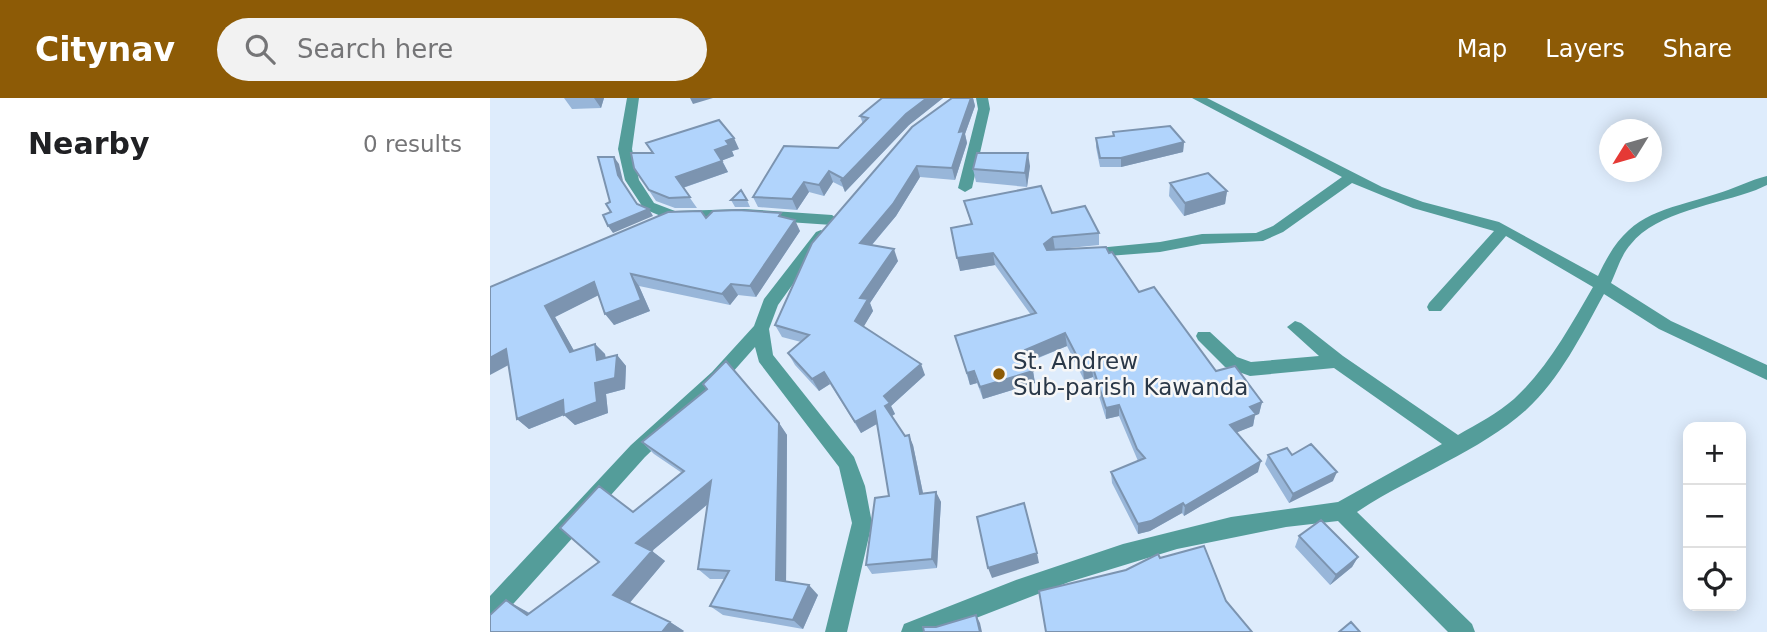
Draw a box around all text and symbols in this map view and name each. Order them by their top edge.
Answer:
search box [217,18,707,81]
text: Citynav [35,30,175,69]
icon: search [241,30,279,68]
text: Search here [297,34,453,64]
text: Map [1457,35,1507,63]
text: Layers [1545,35,1625,63]
text: Share [1663,35,1732,63]
north arrow [1599,119,1662,182]
text: Nearby [28,126,150,161]
text: 0 results [363,131,462,157]
place label: St. Andrew Sub-parish Kawanda [1013,348,1248,400]
marker: St. Andrew Sub-parish Kawanda [991,366,1007,382]
map controls [1683,422,1746,611]
button: + [1683,422,1746,485]
button: − [1683,485,1746,548]
button: locate [1683,548,1746,611]

